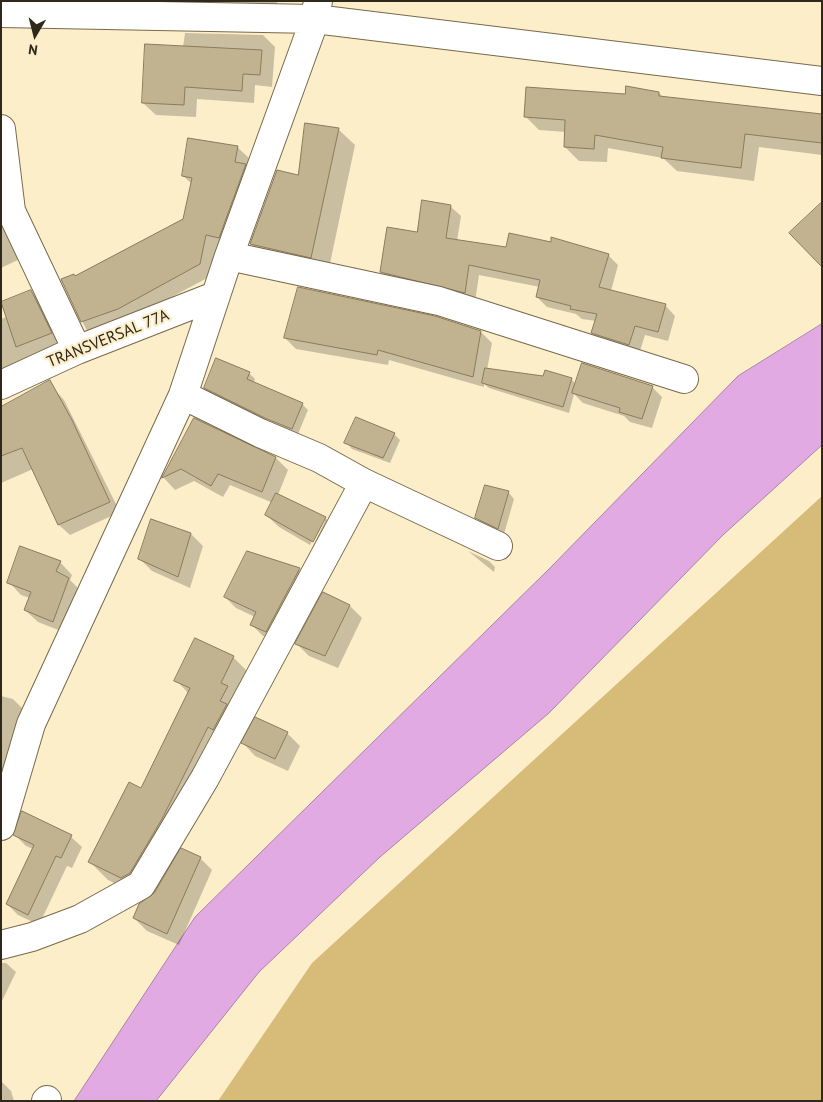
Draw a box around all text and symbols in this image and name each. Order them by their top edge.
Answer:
north arrow [10,10,60,60]
text: N [27,40,39,59]
street label: TRANSVERSAL 77A [44,306,172,372]

